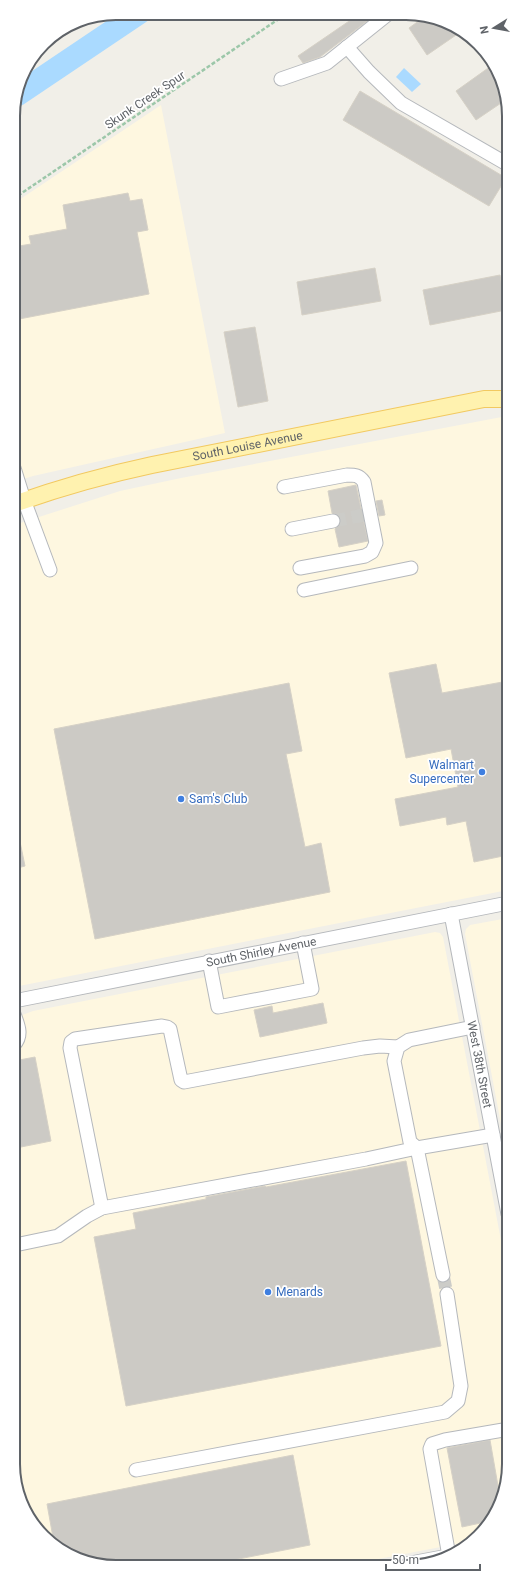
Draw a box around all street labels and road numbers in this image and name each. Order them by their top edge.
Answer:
street label: Skunk Creek Spur [102,68,188,132]
street label: South Louise Avenue [191,428,304,464]
street label: South Shirley Avenue [205,934,318,970]
street label: West 38th Street [464,1019,495,1109]

